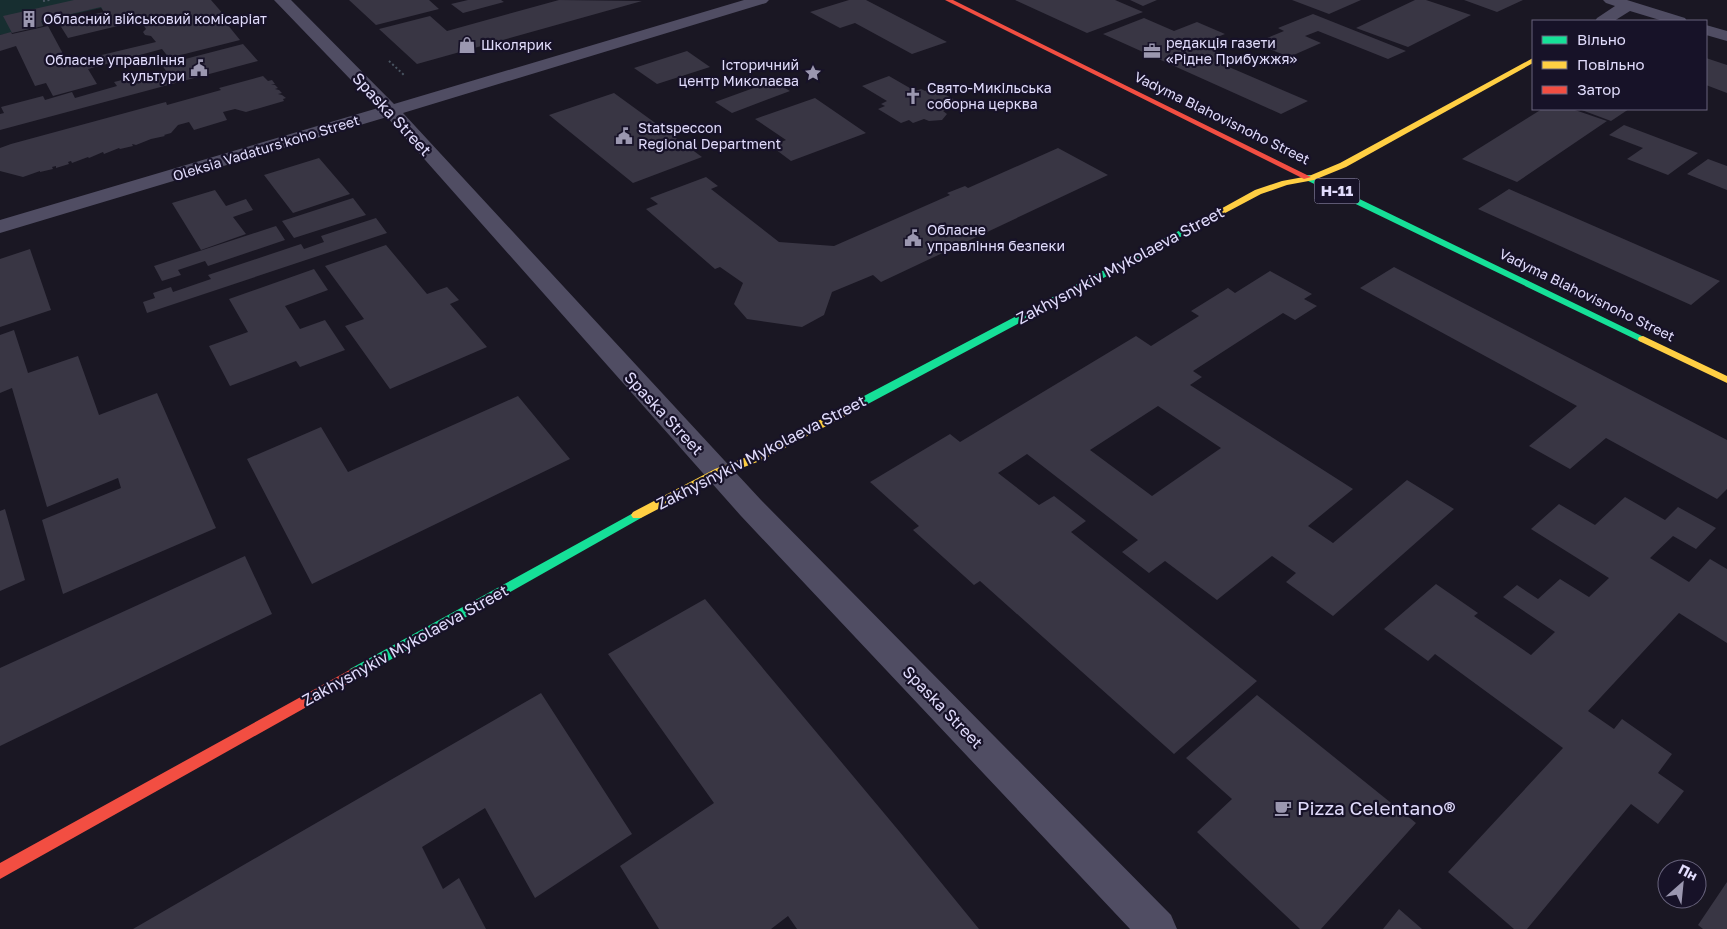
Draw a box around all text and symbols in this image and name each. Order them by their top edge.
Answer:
building icon: Обласний військовий комісаріат [19,9,39,29]
place label: Обласний військовий комісаріат [43,10,267,27]
legend [1532,20,1707,110]
text: Вільно [1577,30,1626,48]
place label: редакція газети «Рідне Прибужжя» [1166,34,1298,67]
shop icon: Школярик [457,35,477,55]
place label: Школярик [481,36,552,53]
office icon: редакція газети «Рідне Прибужжя» [1142,41,1162,61]
place label: Обласне управління культури [45,51,185,84]
text: Повільно [1577,55,1645,73]
place label: Історичний центр Миколаєва [679,56,799,89]
public building icon: Обласне управління культури [189,58,209,78]
place icon: Історичний центр Миколаєва [803,63,823,83]
street label: Spaska Street [348,68,436,160]
street label: Vadyma Blahovisnoho Street [1132,68,1313,168]
place label: Свято-Микільська соборна церква [927,79,1052,112]
text: Затор [1577,80,1620,98]
church icon: Свято-Микільська соборна церква [903,86,923,106]
street label: Oleksia Vadaturs'koho Street [171,111,361,184]
place label: Statspeccon Regional Department [638,119,781,152]
public building icon: Statspeccon Regional Department [614,126,634,146]
road number: Н-11 [1314,178,1360,204]
street label: Zakhysnykiv Mykolaeva Street [1013,202,1227,328]
place label: Обласне управління безпеки [927,221,1065,254]
public building icon: Обласне управління безпеки [903,228,923,248]
street label: Vadyma Blahovisnoho Street [1497,245,1678,345]
street label: Spaska Street [620,367,708,459]
street label: Zakhysnykiv Mykolaeva Street [653,390,869,514]
street label: Zakhysnykiv Mykolaeva Street [298,580,512,710]
street label: Spaska Street [899,662,987,752]
place label: Pizza Celentano® [1297,796,1456,819]
cafe icon: Pizza Celentano® [1273,798,1293,818]
north arrow [1657,859,1707,909]
text: Пн [1676,860,1700,884]

